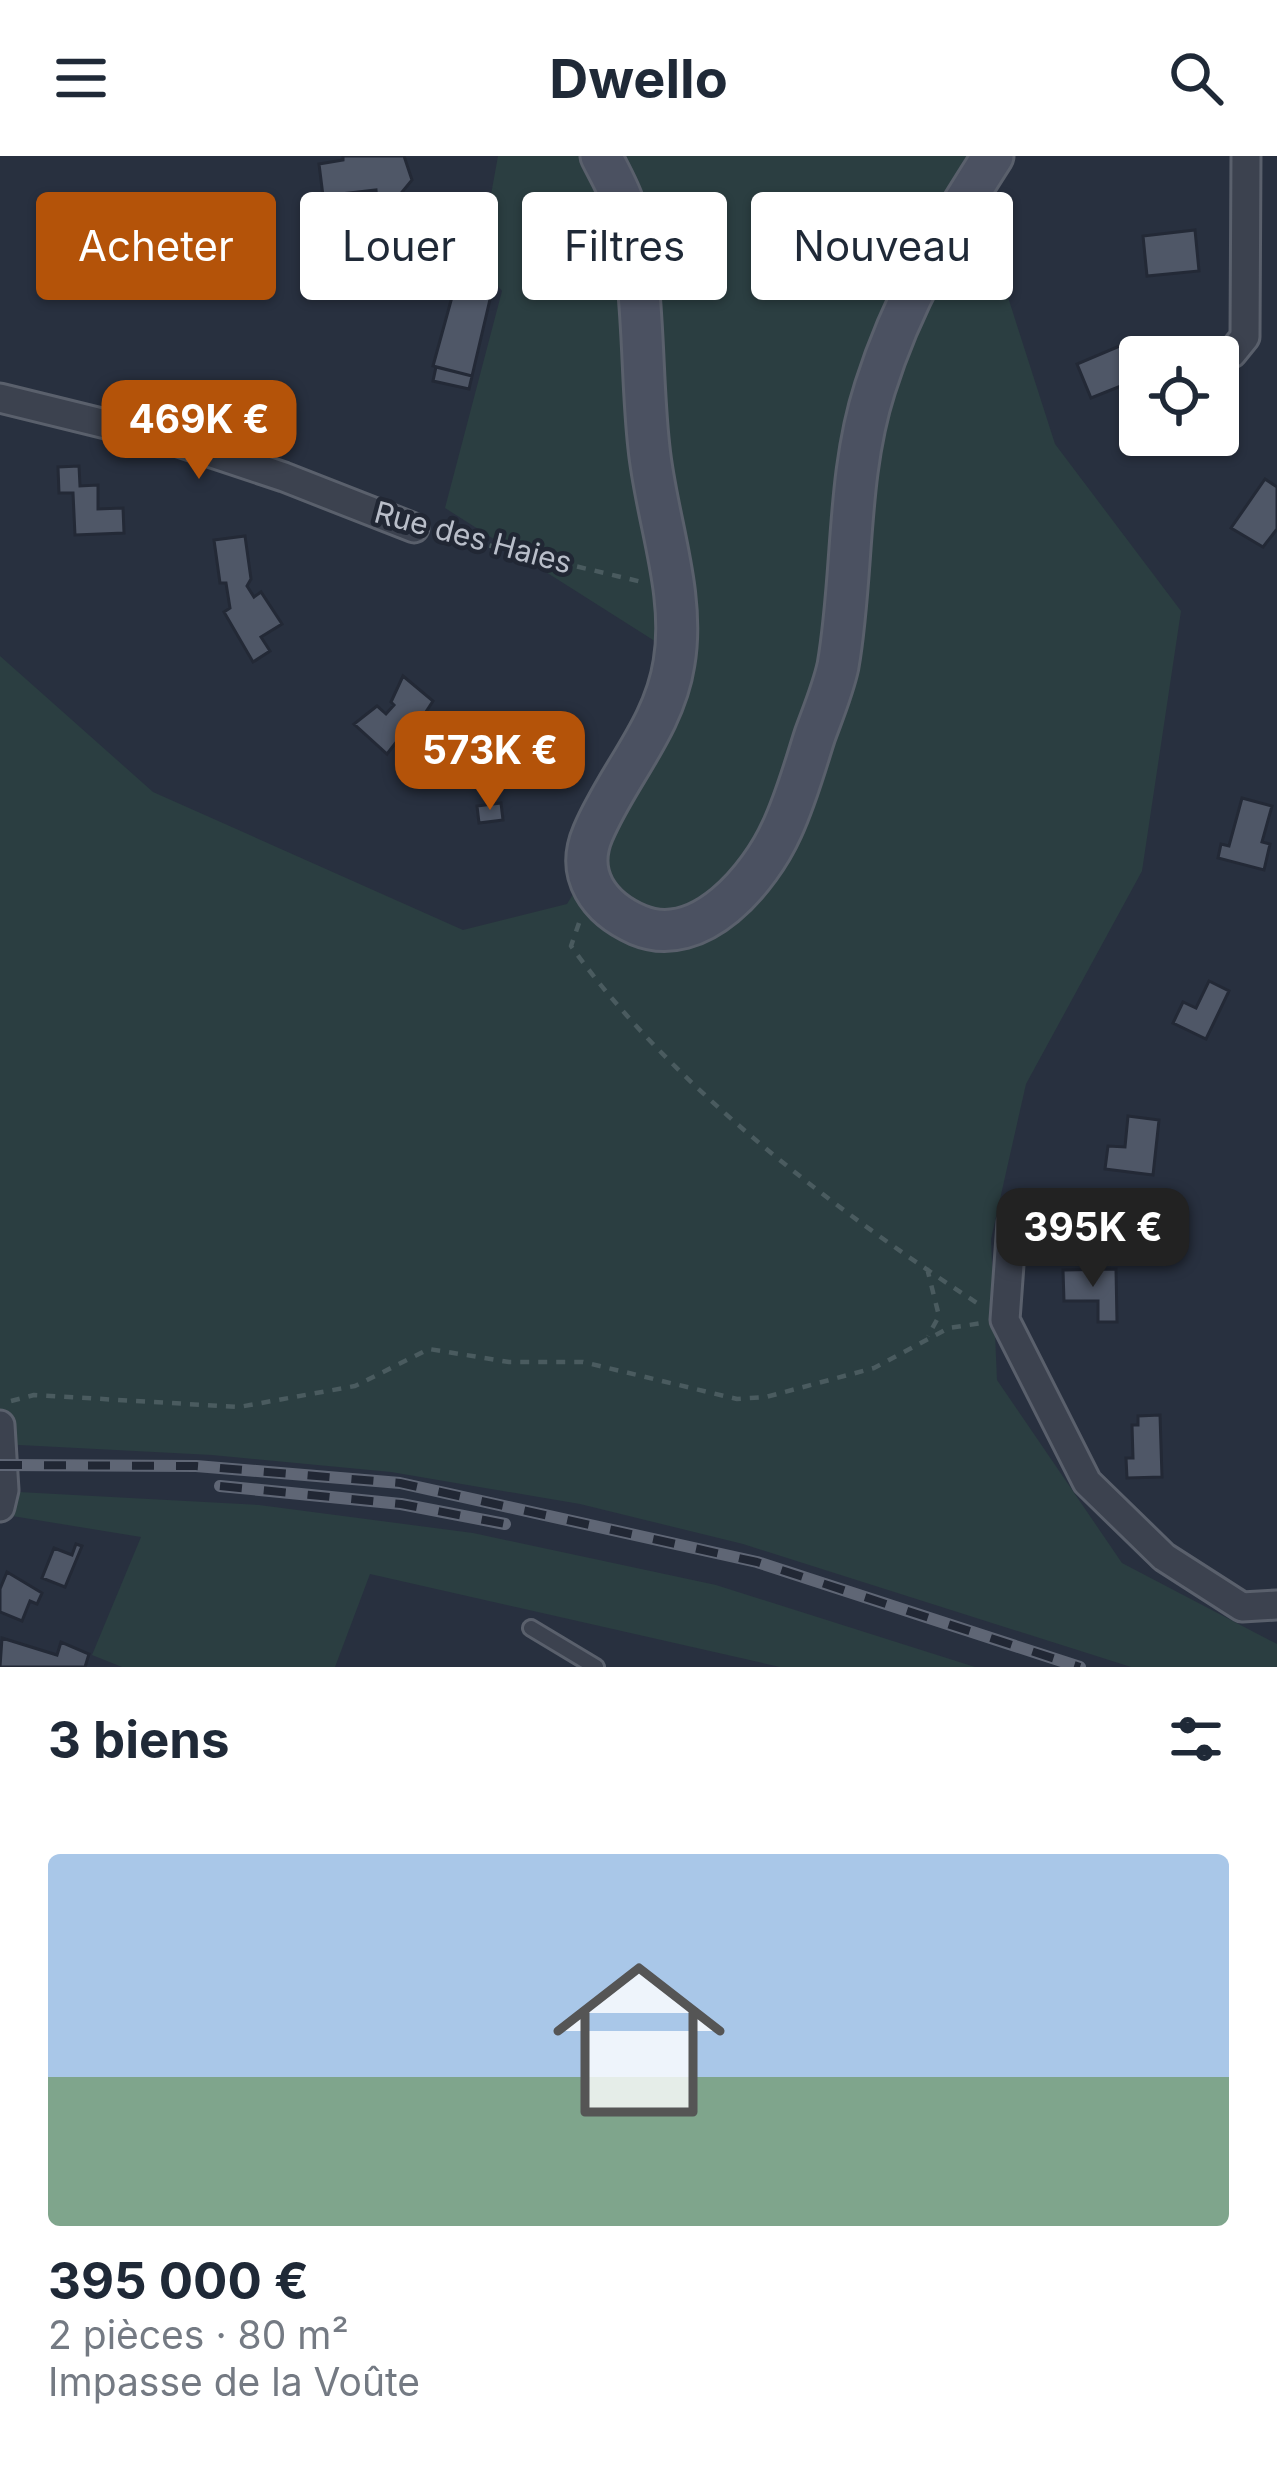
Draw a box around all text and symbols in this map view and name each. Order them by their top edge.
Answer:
icon: menu [48,45,114,111]
icon: search [1163,45,1229,111]
text: Dwello [549,46,728,111]
chip: Acheter [36,192,276,300]
chip: Louer [300,192,498,300]
chip: Filtres [522,192,727,300]
chip: Nouveau [751,192,1013,300]
map controls [1119,336,1239,456]
button: locate [1119,336,1239,456]
pin: 469K € [101,380,297,482]
text: 469K € [128,395,270,442]
street label: Rue des Haies [371,493,576,581]
pin: 573K € [392,711,588,813]
text: 573K € [422,726,558,773]
pin: 395K € [995,1188,1191,1290]
text: 395K € [1023,1203,1163,1250]
icon: filters [1163,1706,1229,1772]
text: 3 biens [48,1709,230,1770]
icon: home [531,1932,747,2148]
text: 395 000 € [48,2250,309,2311]
text: 2 pièces · 80 m² [48,2311,349,2358]
text: Impasse de la Voûte [48,2358,420,2405]

